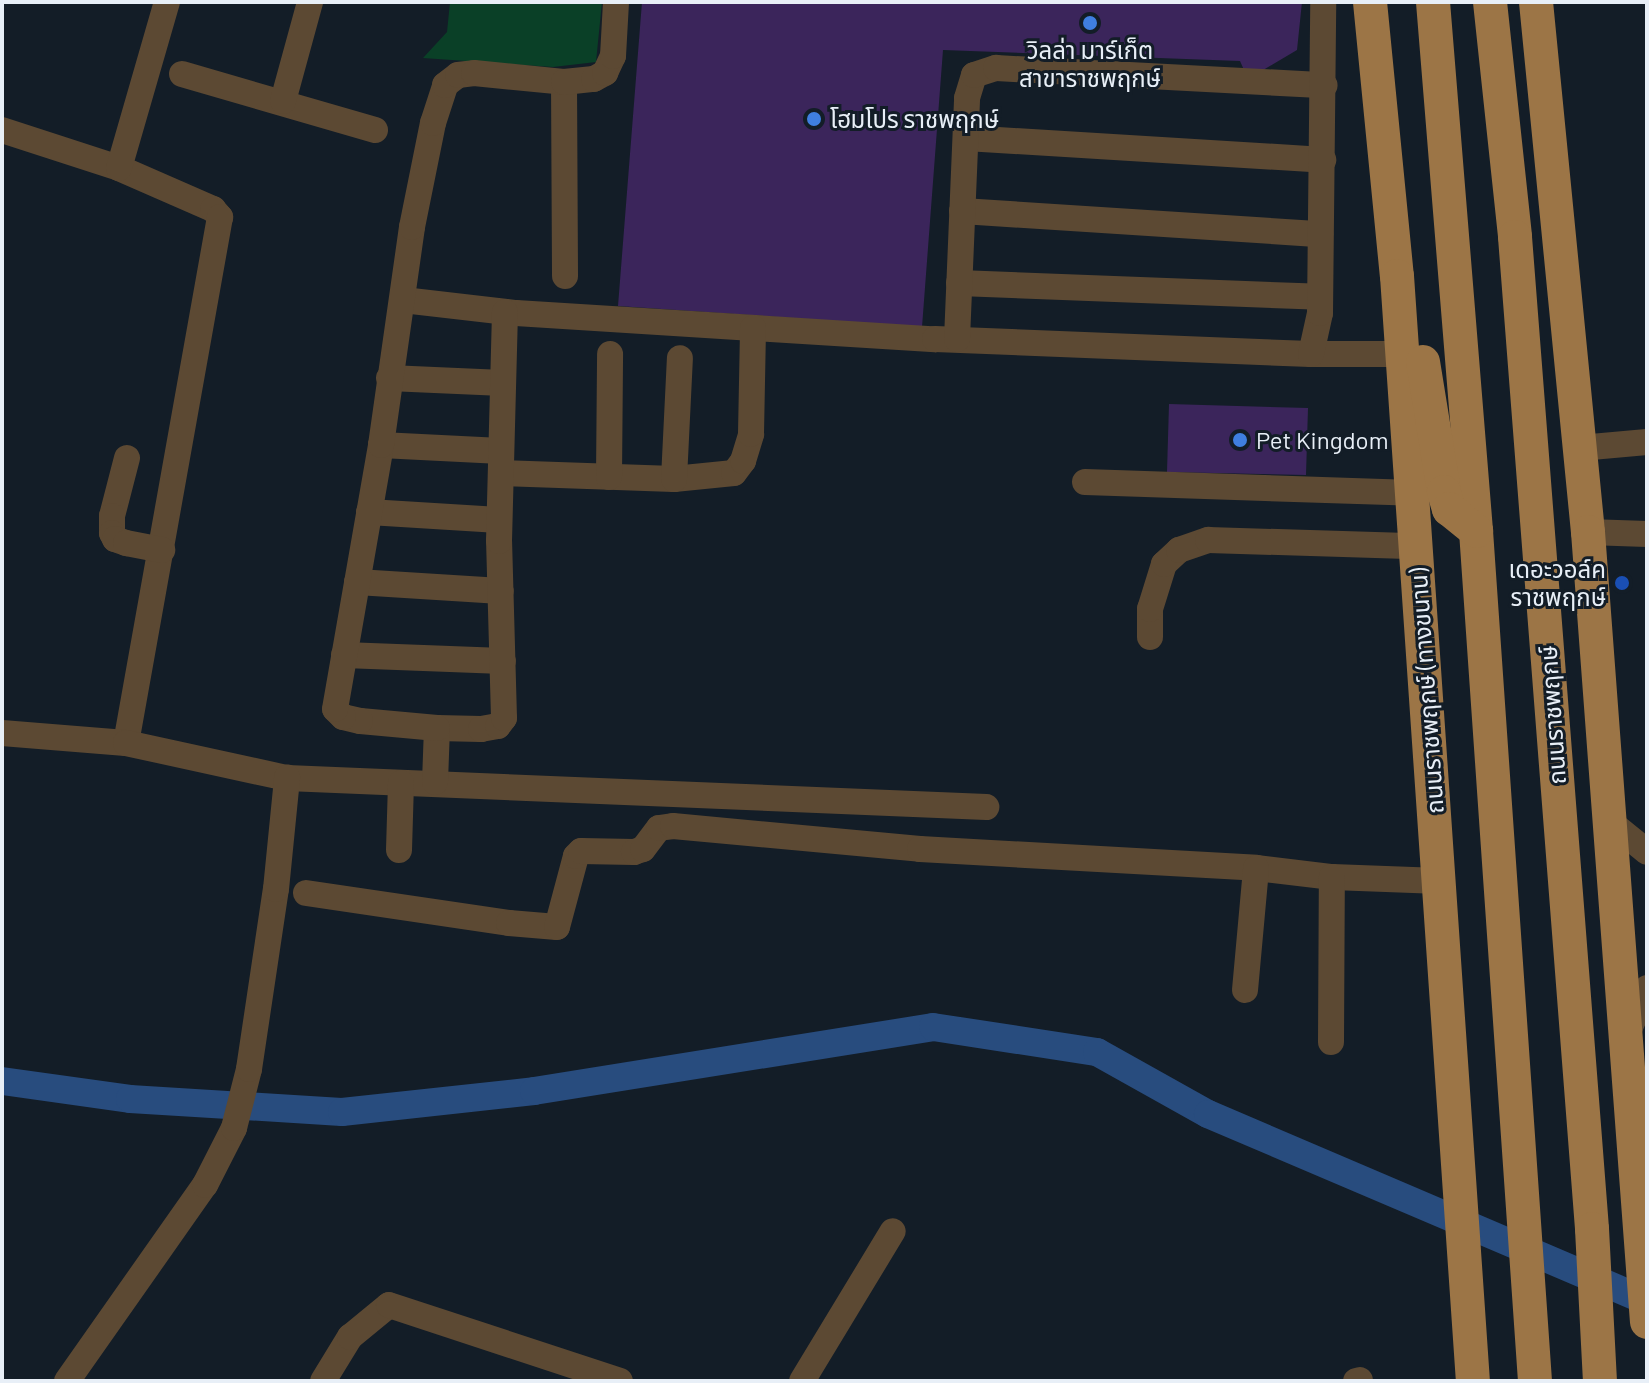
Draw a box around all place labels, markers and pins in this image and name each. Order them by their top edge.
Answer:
marker: วิลล่า มาร์เก็ต สาขาราชพฤกษ์ [1081,14,1099,32]
place label: วิลล่า มาร์เก็ต สาขาราชพฤกษ์ [1019,36,1161,92]
place label: โฮมโปร ราชพฤกษ์ [830,105,999,133]
marker: โฮมโปร ราชพฤกษ์ [805,110,823,128]
place label: Pet Kingdom [1256,426,1389,454]
marker: Pet Kingdom [1231,431,1249,449]
place label: เดอะวอล์ค ราชพฤกษ์ [1508,555,1606,611]
marker: เดอะวอล์ค ราชพฤกษ์ [1613,574,1631,592]

